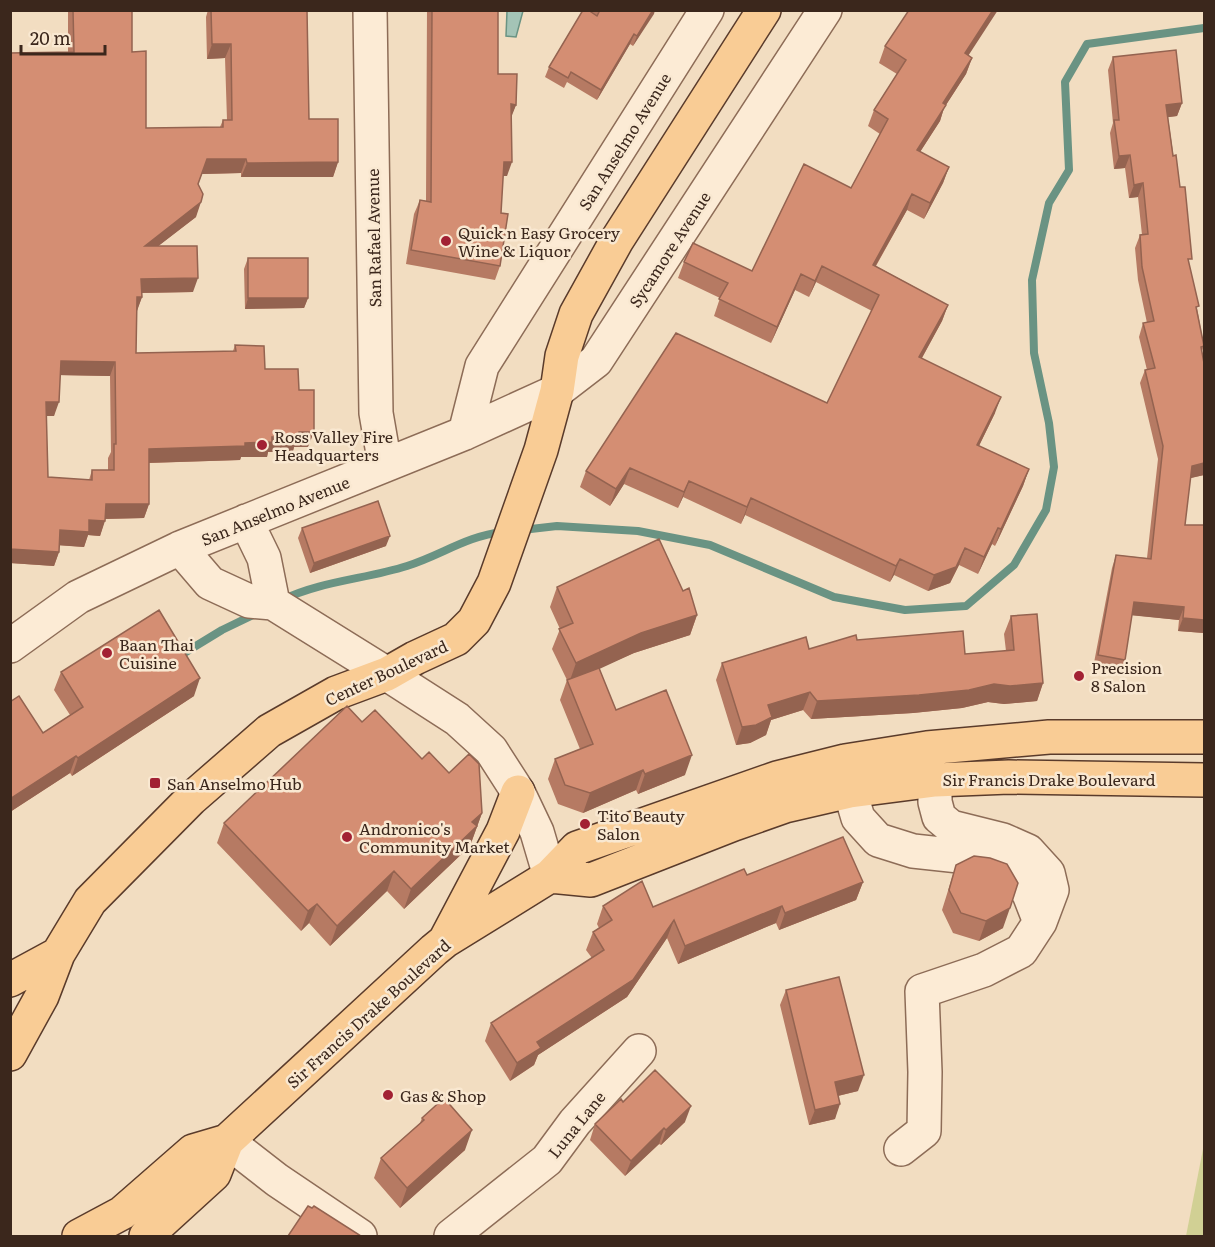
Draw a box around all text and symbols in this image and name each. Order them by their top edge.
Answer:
scale bar [21,18,105,56]
text: 20 m [30,24,71,51]
street label: San Anselmo Avenue [572,68,676,214]
street label: San Rafael Avenue [360,168,386,308]
street label: Sycamore Avenue [622,186,716,312]
place label: Quick n Easy Grocery Wine & Liquor [458,220,621,262]
marker: Quick n Easy Grocery Wine & Liquor [439,234,453,248]
place label: Ross Valley Fire Headquarters [274,424,393,466]
marker: Ross Valley Fire Headquarters [255,438,269,452]
street label: San Anselmo Avenue [197,469,353,551]
place label: Baan Thai Cuisine [119,632,194,674]
street label: Center Boulevard [321,633,451,711]
marker: Baan Thai Cuisine [100,646,114,660]
place label: Precision 8 Salon [1091,655,1162,697]
marker: Precision 8 Salon [1072,669,1086,683]
street label: Sir Francis Drake Boulevard [942,767,1156,791]
place label: San Anselmo Hub [167,771,302,795]
marker: San Anselmo Hub [148,776,162,790]
place label: Tito Beauty Salon [597,803,686,845]
place label: Andronico's Community Market [359,816,510,858]
marker: Tito Beauty Salon [578,817,592,831]
marker: Andronico's Community Market [340,830,354,844]
street label: Sir Francis Drake Boulevard [281,933,455,1093]
place label: Gas & Shop [400,1083,486,1107]
street label: Luna Lane [542,1085,610,1163]
marker: Gas & Shop [381,1088,395,1102]

